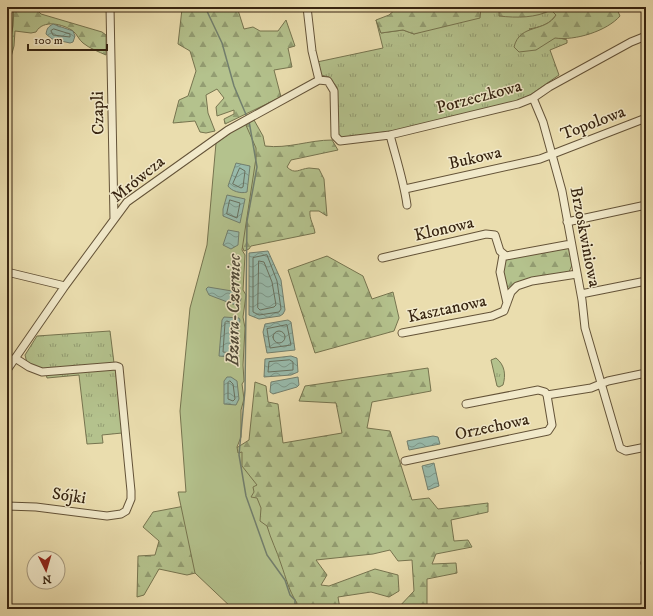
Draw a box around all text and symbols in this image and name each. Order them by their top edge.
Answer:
scale bar [28,26,107,52]
text: 100 m [34,33,63,48]
street label: Porzeczkowa [434,75,525,119]
street label: Czapli [87,91,109,135]
street label: Topolowa [558,100,629,145]
street label: Bukowa [446,141,504,175]
street label: Mrówcza [107,150,170,207]
street label: Brzoskwiniowa [565,185,606,290]
street label: Klonowa [412,211,477,247]
water label: Bzura-Czerniec [222,253,246,367]
street label: Kasztanowa [406,290,489,328]
street label: Orzechowa [453,408,532,446]
street label: Sójki [51,483,87,509]
north arrow [26,550,66,590]
text: N [42,572,52,586]

